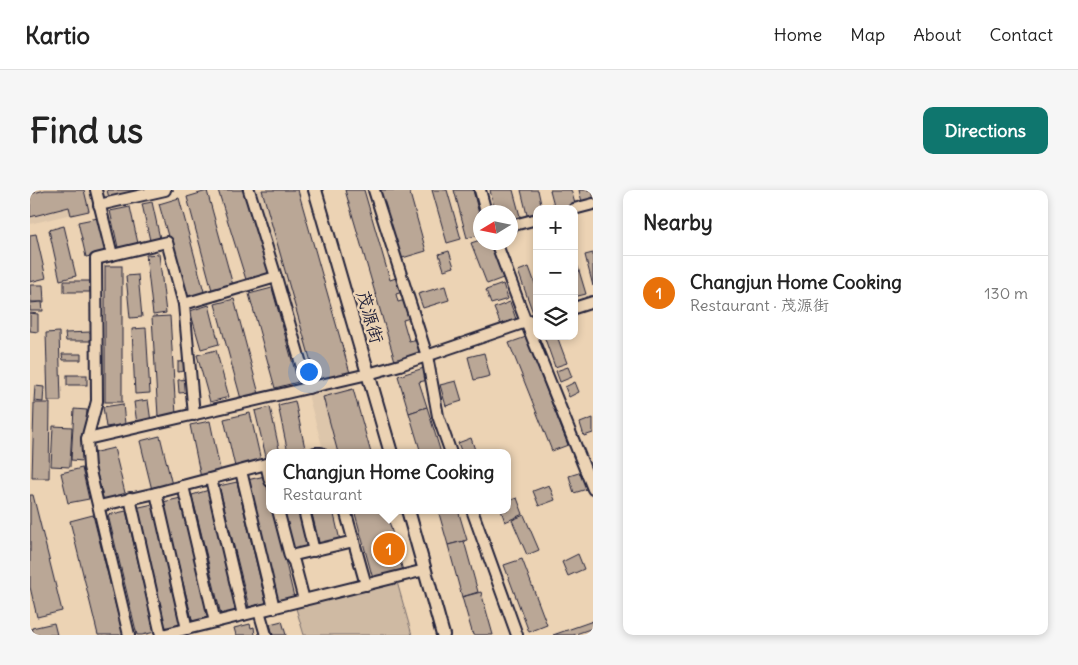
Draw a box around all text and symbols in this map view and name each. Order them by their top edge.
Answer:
text: Kartio [25,20,90,50]
text: Home [774,23,822,46]
text: Map [850,23,885,46]
text: About [913,23,961,46]
text: Contact [989,23,1053,46]
button: Directions [923,107,1048,154]
text: Find us [30,108,143,152]
north arrow [473,205,518,250]
map controls [533,205,578,340]
button: + [533,205,578,250]
text: Nearby [643,209,713,236]
button: − [533,250,578,295]
text: Changjun Home Cooking [690,270,902,294]
text: 1 [656,283,662,303]
text: 130 m [984,283,1028,303]
street label: 茂源街 [352,288,389,346]
button: layers [533,295,578,340]
text: Restaurant · 茂源街 [690,295,829,315]
your location [296,359,322,385]
popup [266,449,511,514]
text: Changjun Home Cooking [283,460,494,484]
text: Restaurant [283,484,362,504]
pin: 1 [373,530,405,568]

